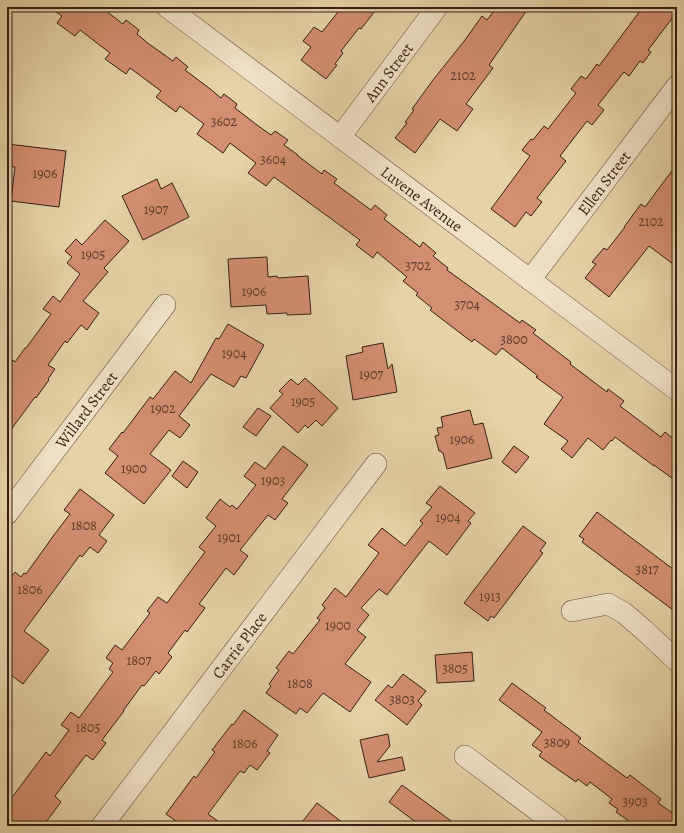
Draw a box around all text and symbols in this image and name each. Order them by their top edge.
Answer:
street label: Ann Street [359,38,419,108]
house number: 2102 [450,66,476,85]
house number: 3602 [211,112,238,131]
street label: Ellen Street [573,147,636,220]
house number: 3604 [260,150,286,169]
street label: Luvene Avenue [376,161,467,237]
house number: 1906 [32,164,58,183]
house number: 1907 [144,200,168,219]
house number: 2102 [638,212,664,231]
house number: 1905 [81,245,105,264]
house number: 3702 [405,256,431,275]
house number: 1906 [241,282,267,301]
house number: 3704 [454,295,480,314]
house number: 3800 [500,330,528,349]
house number: 1904 [222,344,246,363]
house number: 1907 [359,365,383,384]
street label: Willard Street [50,367,123,454]
house number: 1905 [291,392,315,411]
house number: 1902 [150,399,176,418]
house number: 1906 [449,430,475,449]
house number: 1900 [121,459,147,478]
house number: 1903 [261,471,285,490]
house number: 1904 [436,508,460,527]
house number: 1808 [71,516,97,535]
house number: 1901 [217,528,241,547]
house number: 3817 [635,560,659,579]
house number: 1806 [17,580,43,599]
house number: 1913 [479,587,501,606]
street label: Carrie Place [207,608,272,684]
house number: 1900 [325,616,351,635]
house number: 1807 [127,651,152,670]
house number: 3805 [442,659,468,678]
house number: 1808 [287,674,313,693]
house number: 3803 [389,690,415,709]
house number: 1805 [75,718,101,737]
house number: 3809 [544,733,570,752]
house number: 1806 [232,734,258,753]
house number: 3903 [622,792,648,811]

